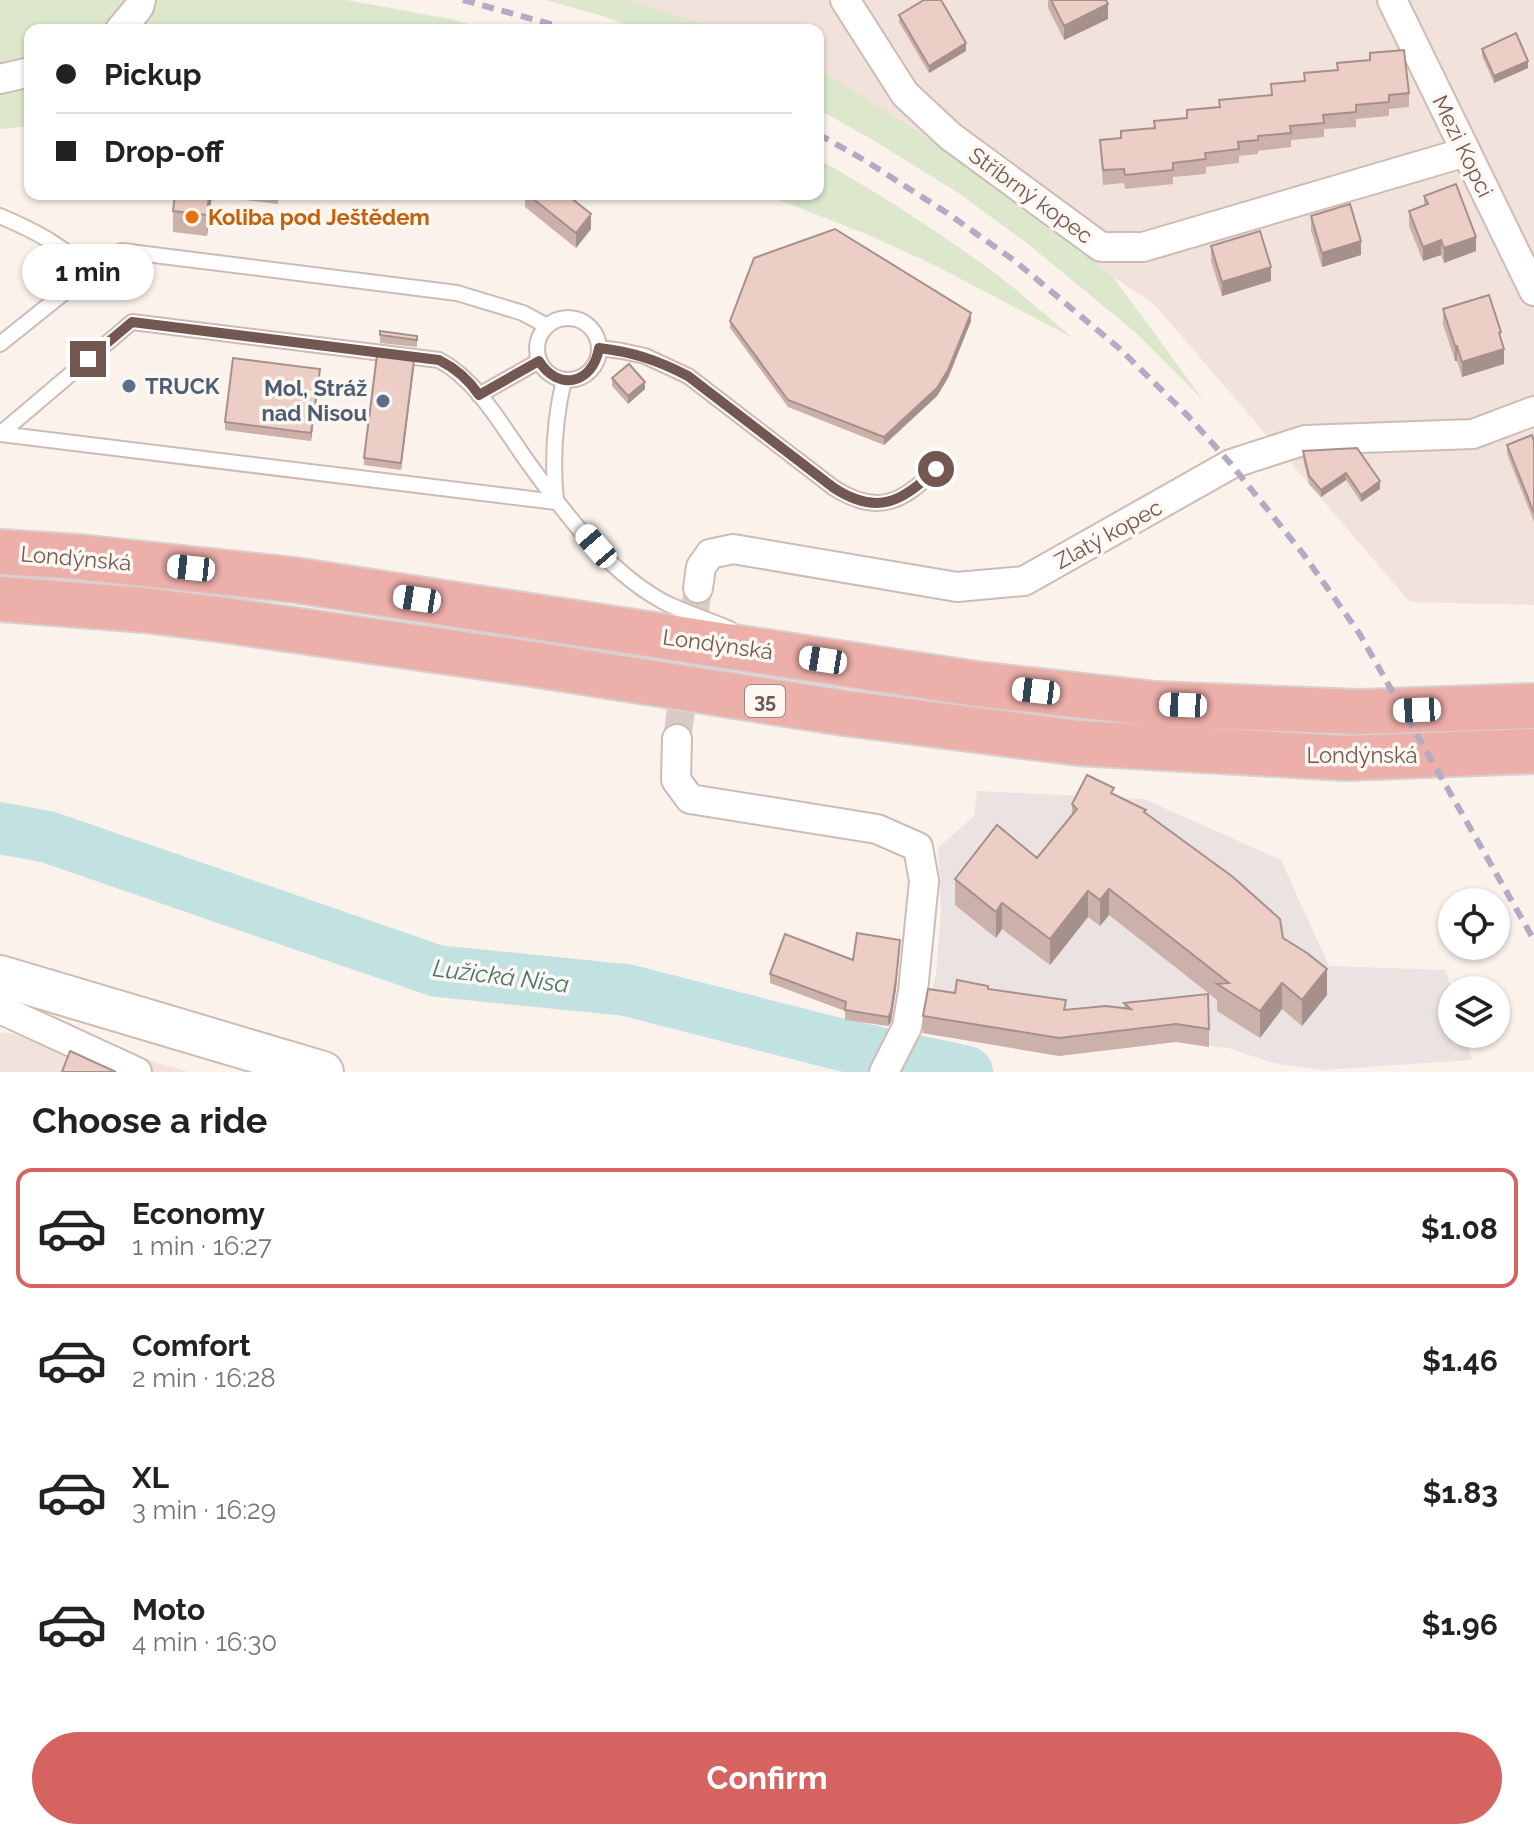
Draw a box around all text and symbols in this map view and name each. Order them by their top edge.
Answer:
text: Pickup [104,57,202,92]
street label: Mezi Kopci [1427,91,1499,201]
text: Drop-off [104,134,224,169]
street label: Stříbrný kopec [964,141,1098,249]
place label: Koliba pod Ještědem [208,204,430,230]
marker: Koliba pod Ještědem [183,208,201,226]
callout: 1 min [22,243,154,299]
text: 1 min [55,257,121,287]
route end [70,341,106,377]
place label: TRUCK [145,373,220,399]
place label: Mol, Stráž nad Nisou [261,375,367,426]
marker: TRUCK [120,377,138,395]
marker: Mol, Stráž nad Nisou [374,392,392,410]
route start [918,451,954,487]
street label: Zlatý kopec [1050,494,1166,574]
car [571,520,621,572]
street label: Londýnská [19,540,133,576]
car [166,554,216,582]
car [391,583,443,615]
street label: Londýnská [661,623,775,665]
car [797,644,849,676]
car [1011,676,1061,706]
road number: 35 [745,685,785,717]
car [1159,692,1207,718]
car [1393,697,1441,723]
street label: Londýnská [1306,742,1418,768]
map controls [1438,888,1510,1048]
button: locate [1438,888,1510,960]
water label: Lužická Nisa [431,953,571,999]
button: layers [1438,976,1510,1048]
text: Choose a ride [32,1099,267,1141]
icon: car [36,1192,108,1264]
text: Economy [132,1196,265,1231]
text: $1.08 [1421,1211,1498,1246]
text: 1 min · 16:27 [132,1231,272,1261]
icon: car [36,1324,108,1396]
text: Comfort [132,1328,251,1363]
text: $1.46 [1422,1343,1498,1378]
text: 2 min · 16:28 [132,1363,276,1393]
icon: car [36,1456,108,1528]
text: XL [132,1460,169,1495]
text: $1.83 [1423,1475,1498,1510]
text: 3 min · 16:29 [132,1495,276,1525]
icon: car [36,1588,108,1660]
text: Moto [132,1592,205,1627]
text: $1.96 [1422,1607,1498,1642]
text: 4 min · 16:30 [132,1627,277,1657]
button: Confirm [32,1732,1502,1824]

